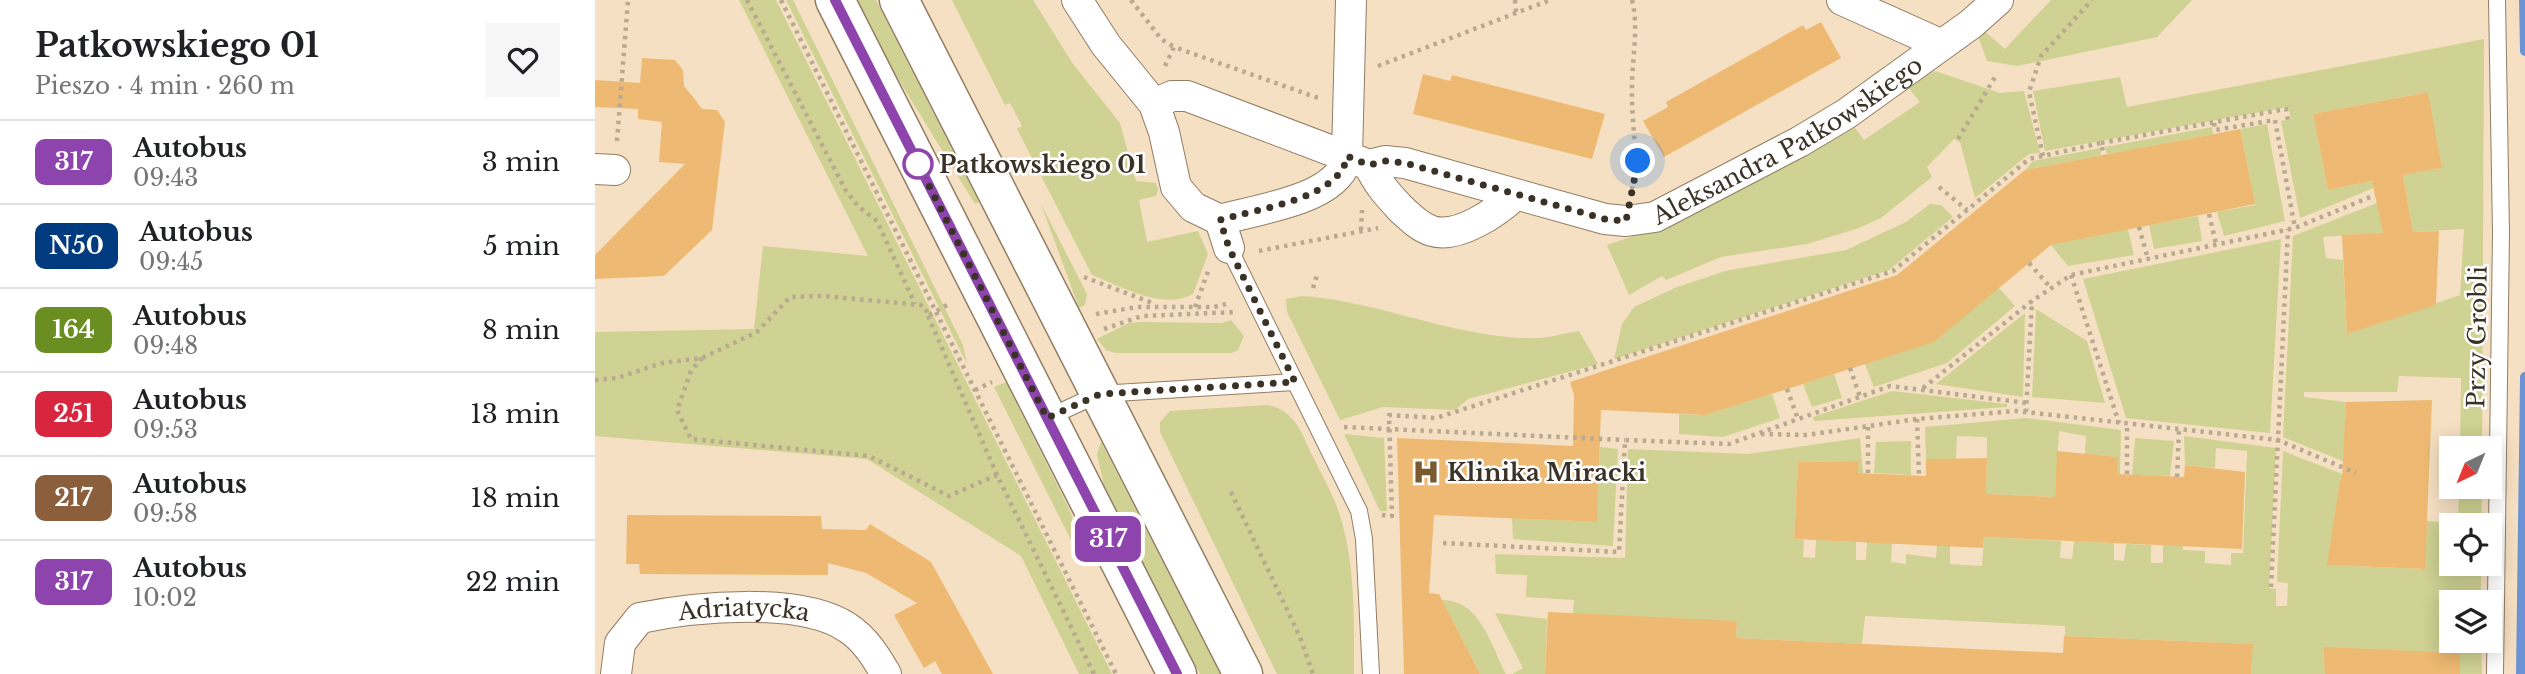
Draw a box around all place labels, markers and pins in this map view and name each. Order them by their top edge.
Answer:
marker: Patkowskiego 01 [903,149,933,179]
place label: Patkowskiego 01 [939,150,1146,179]
hospital icon: Klinika Miracki [1411,457,1441,487]
place label: Klinika Miracki [1447,458,1646,487]

